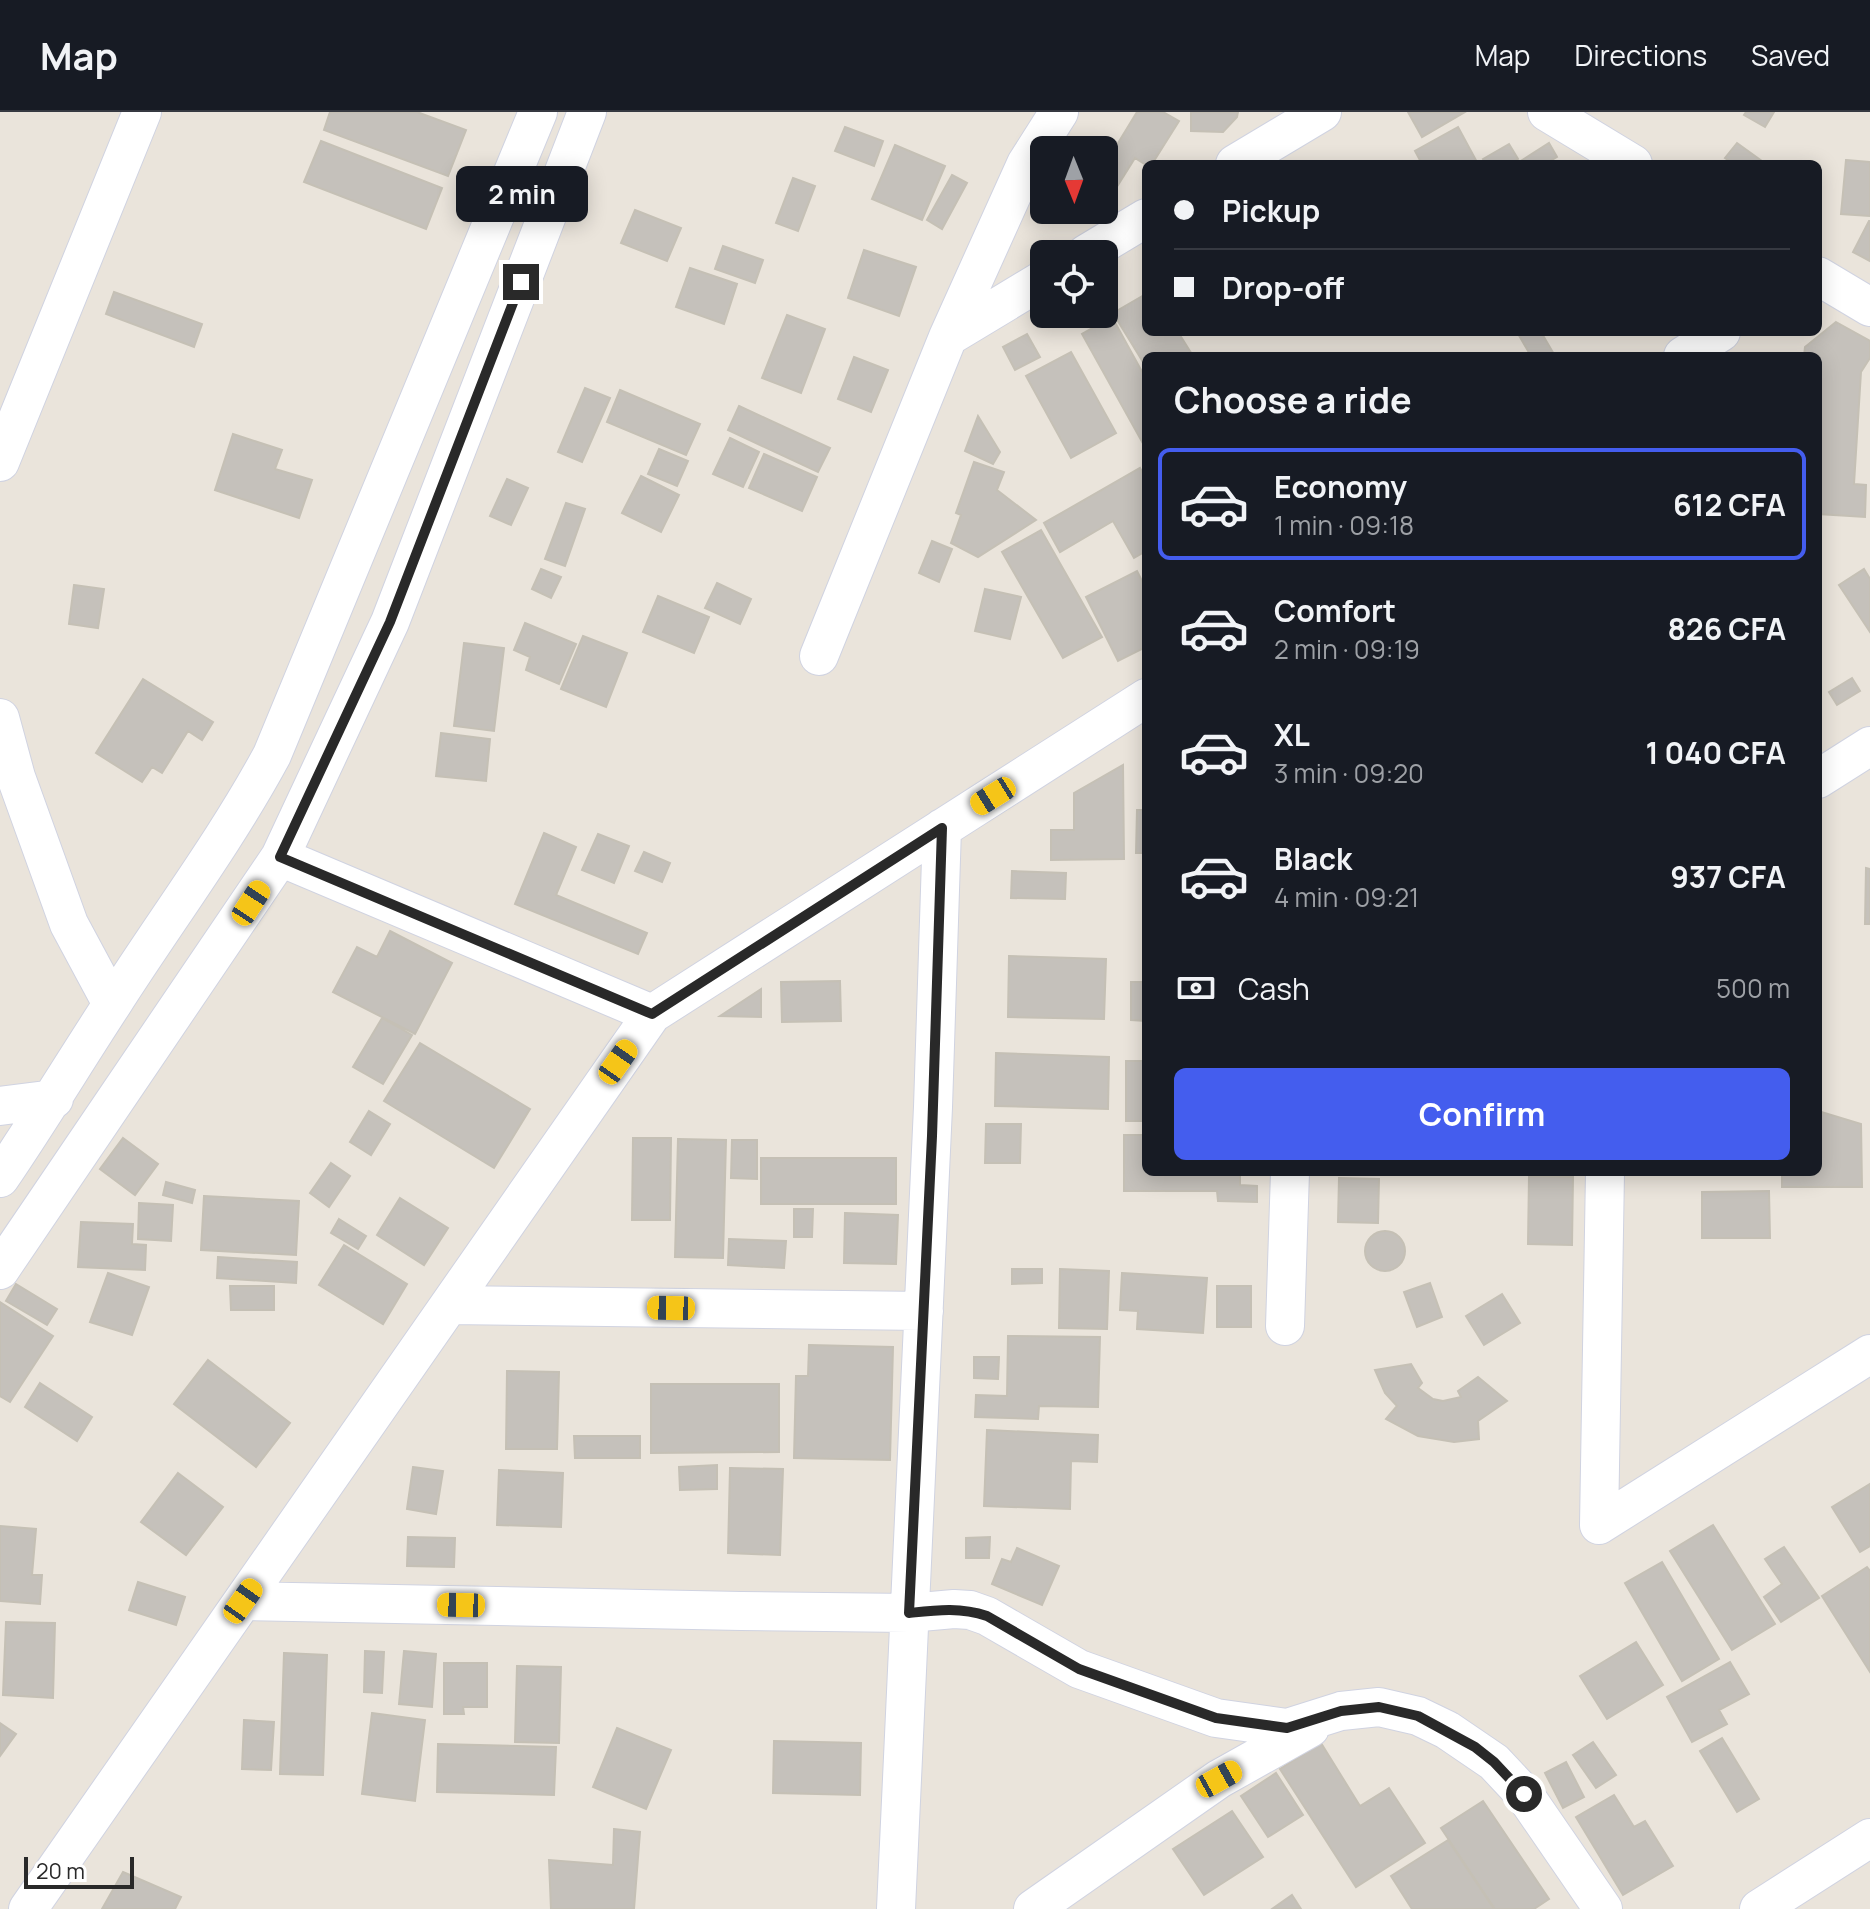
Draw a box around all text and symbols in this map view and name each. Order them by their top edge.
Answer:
text: Map [40,29,118,81]
text: Map [1475,36,1530,74]
text: Directions [1574,36,1707,74]
text: Saved [1751,36,1830,74]
north arrow [1030,136,1118,224]
map controls [1030,136,1118,328]
callout: 2 min [455,166,587,222]
text: 2 min [488,176,556,212]
text: Pickup [1222,190,1320,231]
button: locate [1030,240,1118,328]
route end [503,264,539,300]
text: Drop-off [1222,267,1344,308]
text: Choose a ride [1174,375,1412,424]
text: Economy [1274,466,1407,507]
icon: car [1178,468,1250,540]
text: 612 CFA [1673,484,1786,525]
text: 1 min · 09:18 [1274,507,1414,543]
text: Comfort [1274,590,1396,631]
icon: car [1178,592,1250,664]
text: 826 CFA [1667,608,1786,649]
text: 2 min · 09:19 [1274,631,1420,667]
text: XL [1274,714,1310,755]
icon: car [1178,716,1250,788]
text: 1 040 CFA [1645,732,1786,773]
text: 3 min · 09:20 [1274,755,1424,791]
car [966,773,1020,819]
text: Black [1274,838,1352,879]
icon: car [1178,840,1250,912]
text: 937 CFA [1670,856,1786,897]
car [228,876,274,930]
text: 4 min · 09:21 [1274,879,1419,915]
icon: cash [1174,966,1218,1010]
text: Cash [1238,968,1310,1009]
text: 500 m [1716,970,1790,1006]
car [594,1035,642,1089]
button: Confirm [1174,1068,1790,1160]
car [647,1296,695,1320]
car [219,1574,267,1628]
car [437,1593,485,1617]
car [1192,1757,1246,1801]
route start [1506,1776,1542,1812]
scale bar [24,1853,134,1889]
text: 20 m [36,1856,85,1886]

